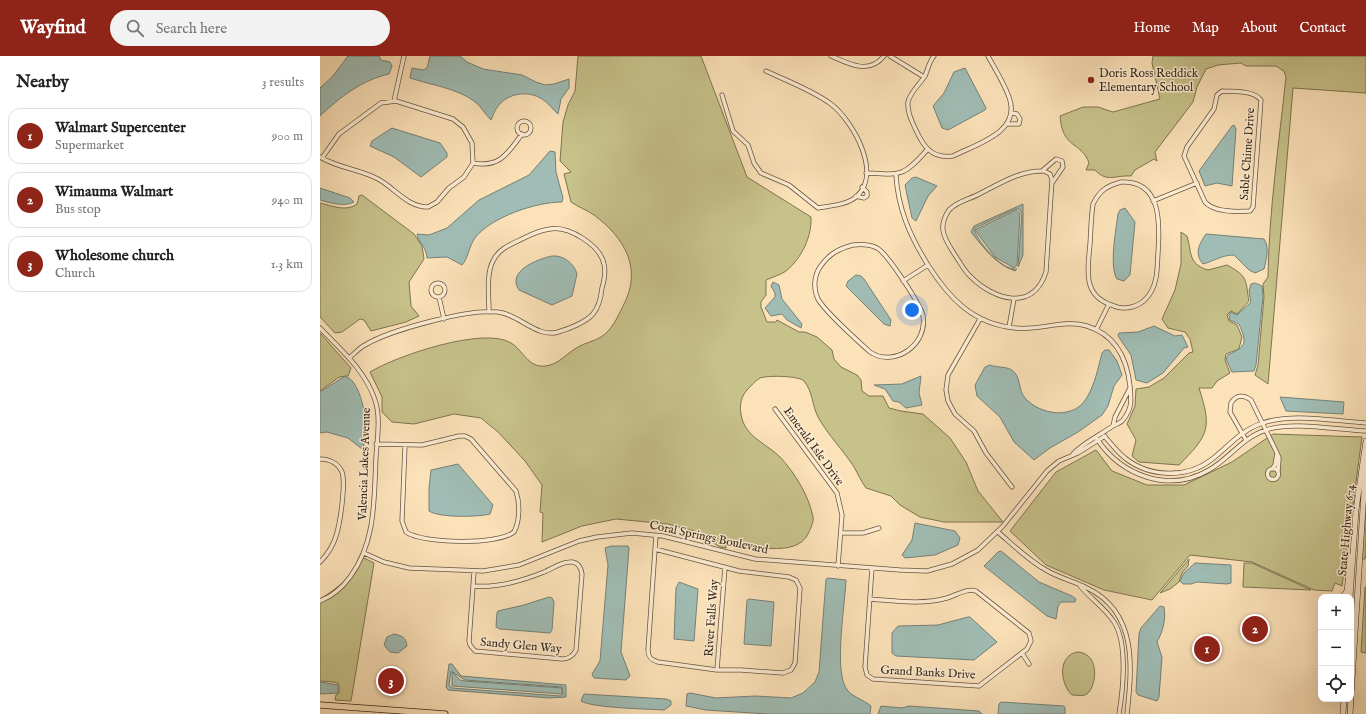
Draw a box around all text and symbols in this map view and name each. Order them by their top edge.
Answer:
search box [110,10,390,46]
text: Wayfind [20,16,86,40]
icon: search [124,17,146,39]
text: Search here [156,19,227,38]
text: Home [1134,19,1170,37]
text: Map [1192,19,1219,37]
text: About [1241,19,1277,37]
text: Contact [1299,19,1346,37]
place label: Doris Ross Reddick Elementary School [1099,66,1199,95]
text: Nearby [16,72,69,93]
text: 3 results [262,74,304,91]
marker: Doris Ross Reddick Elementary School [1086,75,1096,85]
street label: Sable Chime Drive [1237,107,1258,201]
text: Walmart Supercenter [55,118,186,137]
text: 1 [28,128,32,145]
text: 900 m [272,128,303,145]
text: Supermarket [55,137,124,154]
text: Wimauma Walmart [55,182,173,201]
text: 2 [27,192,33,209]
text: 940 m [272,192,303,209]
text: Bus stop [55,201,101,218]
text: Wholesome church [55,246,174,265]
text: 3 [28,256,32,273]
text: 1.3 km [271,256,303,273]
text: Church [55,265,95,282]
your location [902,300,922,320]
street label: Emerald Isle Drive [780,404,847,489]
street label: Valencia Lakes Avenue [355,407,374,522]
street label: State Highway 674 [1335,483,1358,576]
street label: Coral Springs Boulevard [648,518,770,559]
street label: River Falls Way [701,579,722,657]
map controls [1318,594,1354,702]
button: + [1318,594,1354,630]
pin: 2 [1242,614,1268,644]
button: − [1318,630,1354,666]
street label: Sandy Glen Way [480,634,562,657]
pin: 1 [1194,634,1220,664]
street label: Grand Banks Drive [880,663,976,683]
pin: 3 [378,666,404,696]
button: locate [1318,666,1354,702]

